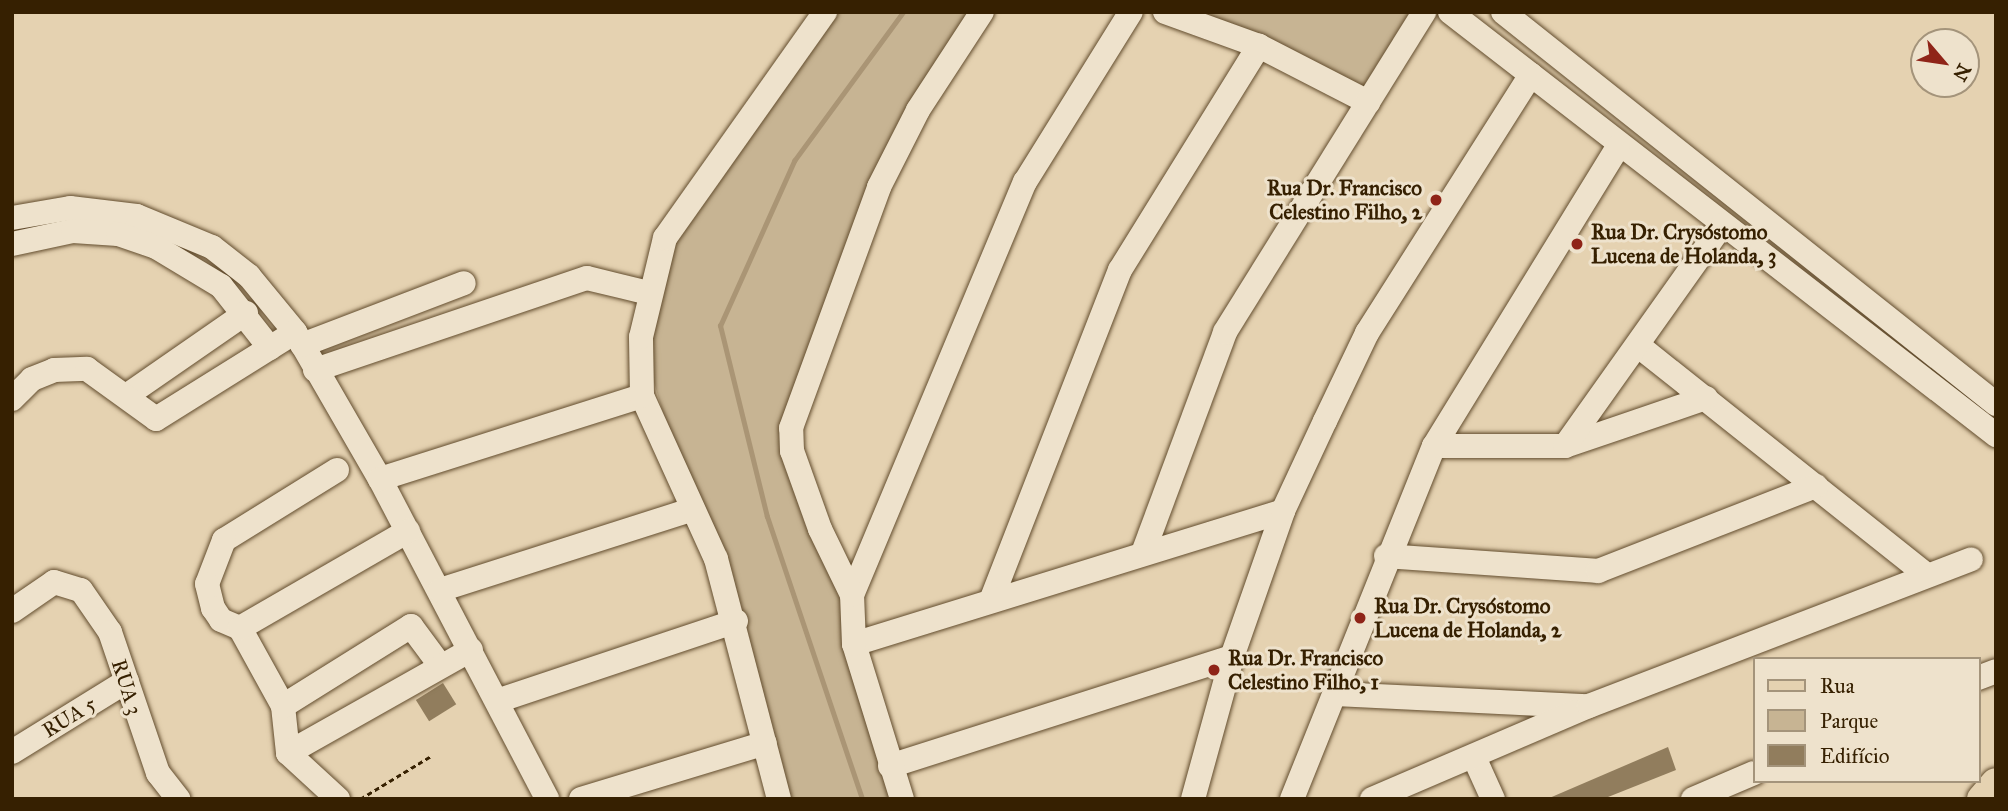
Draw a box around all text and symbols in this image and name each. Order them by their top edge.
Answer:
north arrow [1910,28,1980,98]
text: N [1948,60,1976,85]
place label: Rua Dr. Francisco Celestino Filho, 2 [1267,175,1422,225]
marker: Rua Dr. Francisco Celestino Filho, 2 [1428,192,1444,208]
place label: Rua Dr. Crysóstomo Lucena de Holanda, 3 [1591,219,1776,269]
marker: Rua Dr. Crysóstomo Lucena de Holanda, 3 [1569,236,1585,252]
place label: Rua Dr. Crysóstomo Lucena de Holanda, 2 [1374,593,1561,643]
marker: Rua Dr. Crysóstomo Lucena de Holanda, 2 [1352,610,1368,626]
place label: Rua Dr. Francisco Celestino Filho, 1 [1228,645,1383,695]
street label: RUA 3 [106,656,148,718]
legend [1752,657,1980,783]
marker: Rua Dr. Francisco Celestino Filho, 1 [1206,662,1222,678]
text: Rua [1820,673,1855,699]
street label: RUA 5 [38,691,100,743]
text: Parque [1820,708,1878,734]
text: Edifício [1820,743,1889,769]

